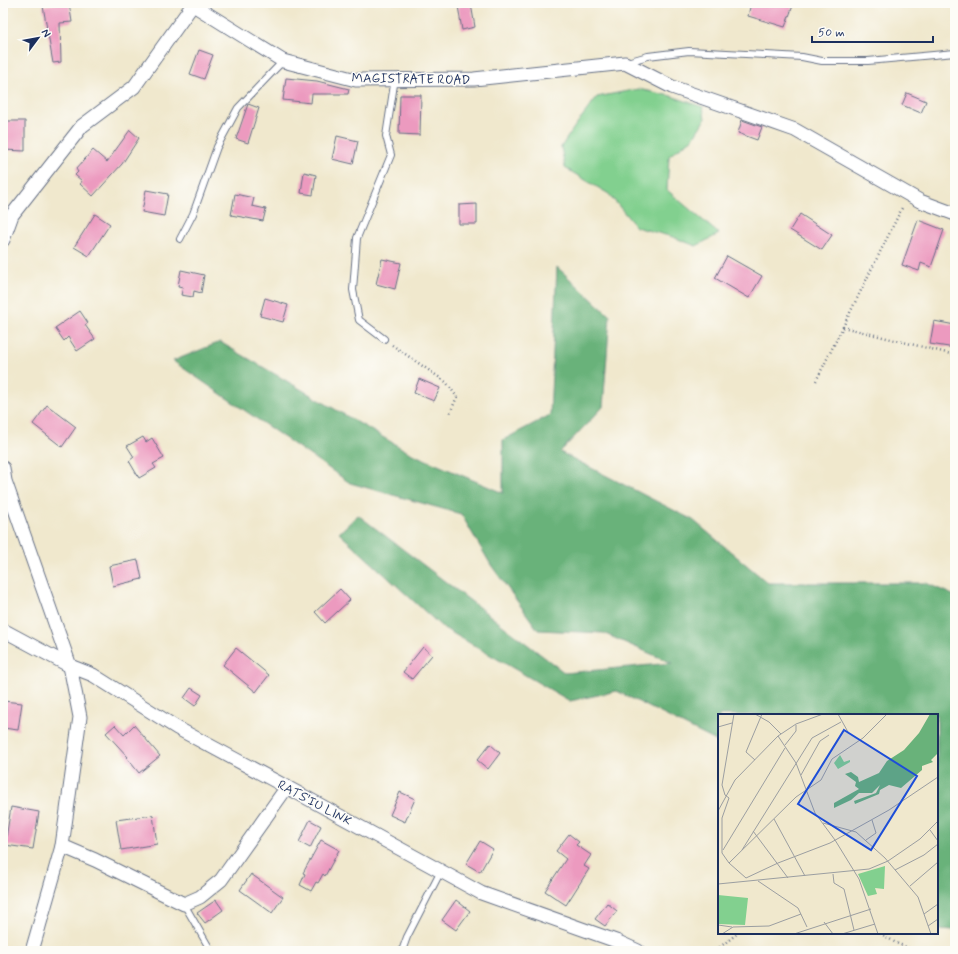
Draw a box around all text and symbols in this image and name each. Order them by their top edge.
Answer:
north arrow [18,18,58,58]
scale bar [812,18,933,44]
text: 50 m [818,25,845,41]
text: N [38,26,54,40]
street label: MAGISTRATE ROAD [351,70,471,89]
inset map [718,714,938,934]
street label: RATS'IU LINK [274,777,355,830]

